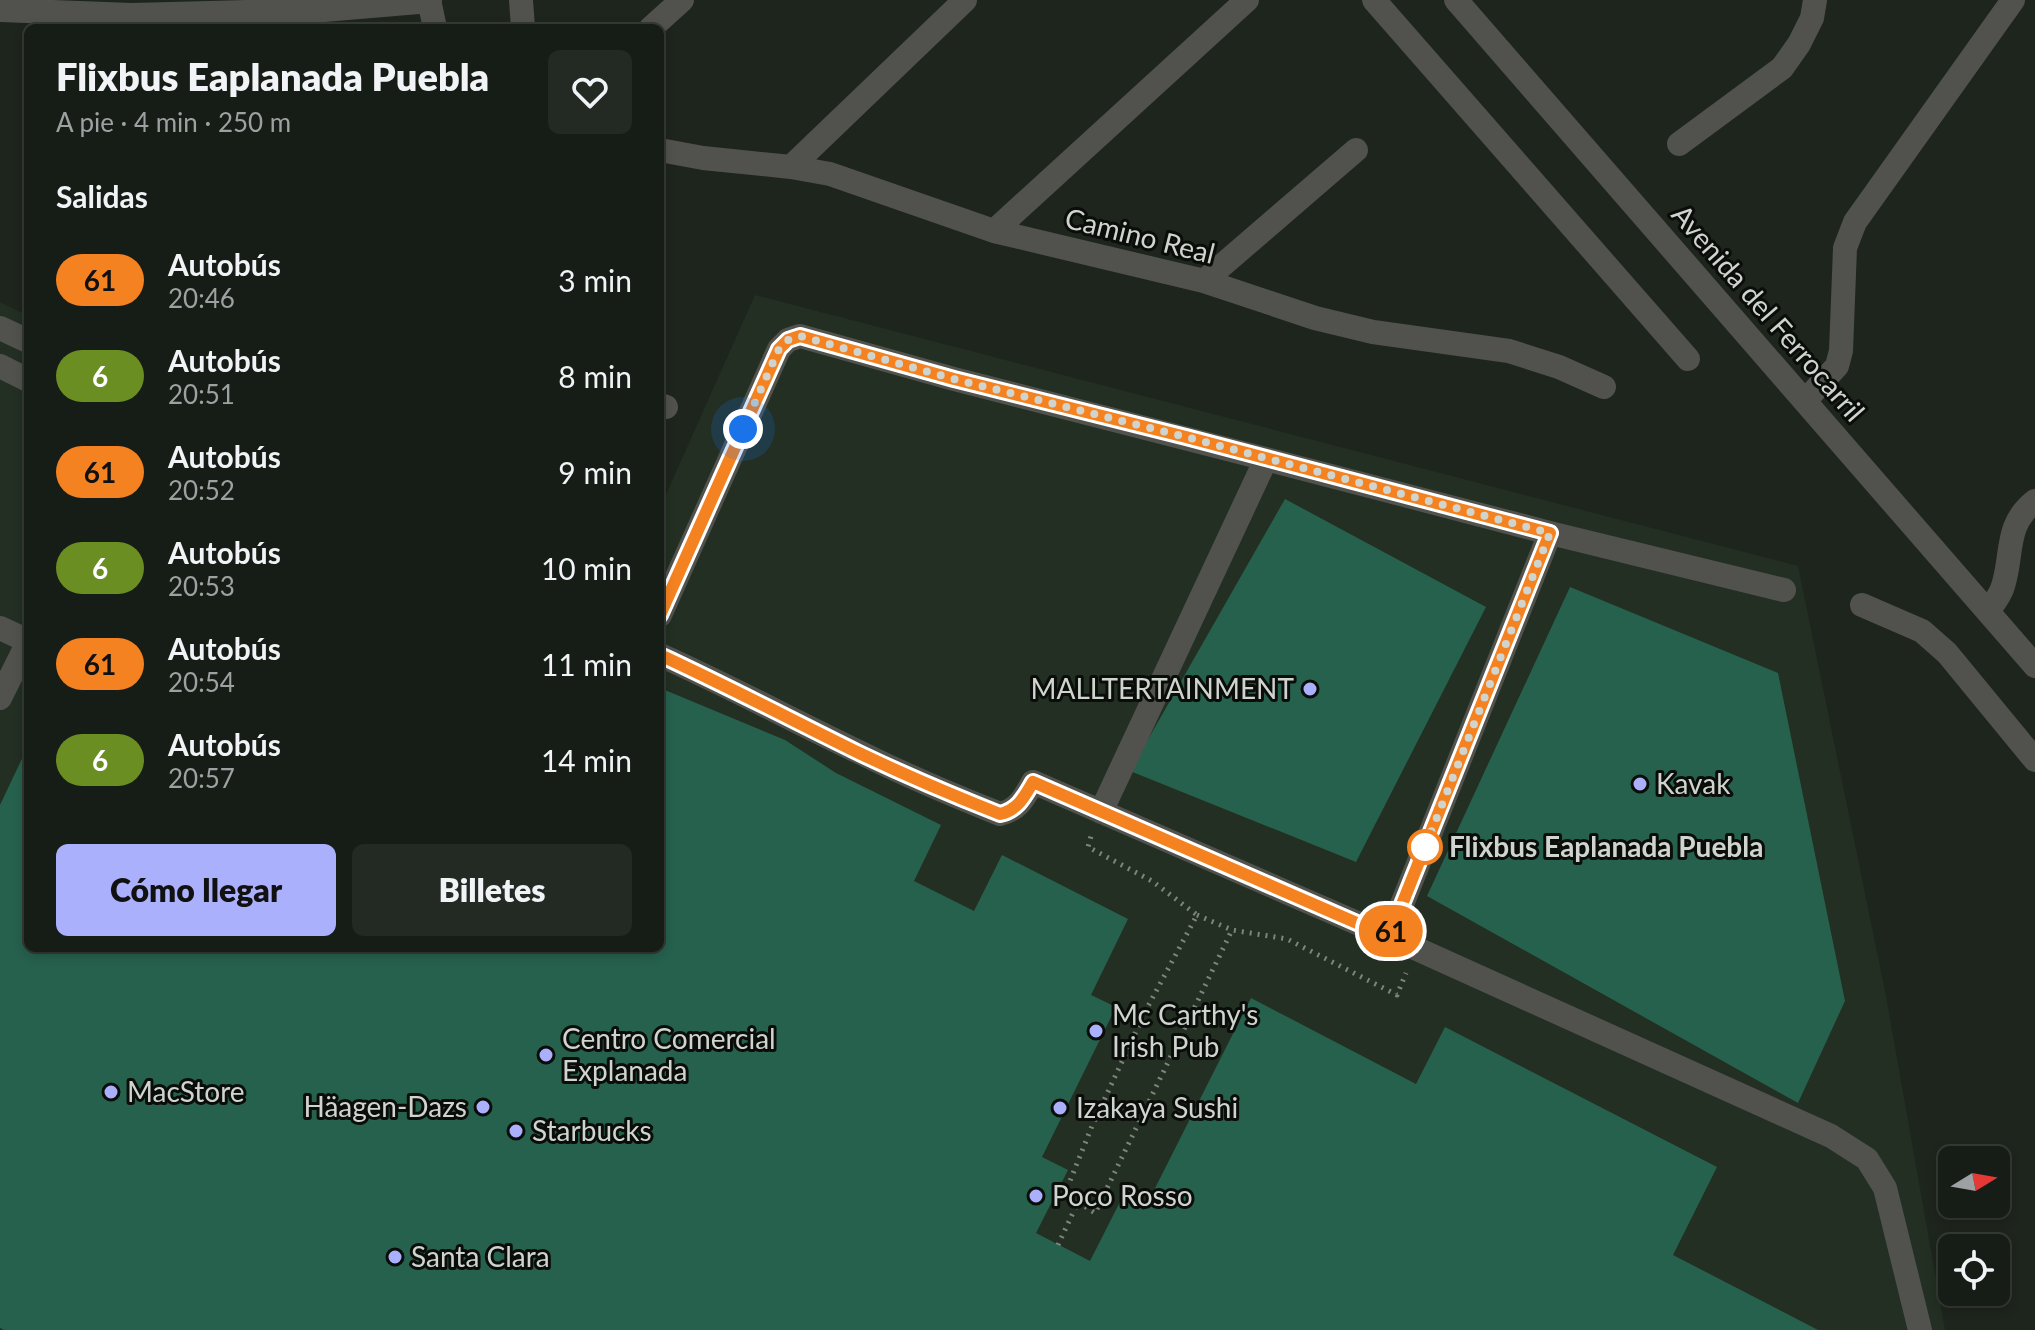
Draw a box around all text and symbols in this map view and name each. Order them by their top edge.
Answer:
button: heart [548,50,632,134]
text: Flixbus Eaplanada Puebla [56,53,489,99]
text: A pie · 4 min · 250 m [56,106,291,138]
text: Salidas [56,178,148,214]
street label: Avenida del Ferrocarril [1665,197,1872,428]
street label: Camino Real [1062,200,1219,270]
text: Autobús [168,246,281,282]
text: 3 min [558,262,632,298]
text: 61 [84,263,116,297]
text: 20:46 [168,282,235,314]
text: Autobús [168,342,281,378]
text: 8 min [558,358,632,394]
text: 6 [92,359,108,393]
text: 20:51 [168,378,235,410]
your location [723,409,763,449]
text: Autobús [168,438,281,474]
text: 9 min [558,454,632,490]
text: 61 [84,455,116,489]
text: 20:52 [168,474,235,506]
text: Autobús [168,534,281,570]
text: 10 min [541,550,632,586]
text: 6 [92,551,108,585]
text: 20:53 [168,570,235,602]
text: Autobús [168,630,281,666]
text: 11 min [541,646,632,682]
text: 61 [84,647,116,681]
text: 20:54 [168,666,235,698]
place label: MALLTERTAINMENT [1031,671,1294,705]
marker: MALLTERTAINMENT [1301,680,1319,698]
text: Autobús [168,726,281,762]
text: 14 min [541,742,632,778]
text: 6 [92,743,108,777]
text: 20:57 [168,762,235,794]
place label: Kavak [1656,766,1731,800]
marker: Kavak [1631,775,1649,793]
place label: Flixbus Eaplanada Puebla [1449,829,1763,863]
marker: Flixbus Eaplanada Puebla [1408,830,1442,864]
button: Cómo llegar [56,844,336,936]
button: Billetes [352,844,632,936]
line badge: 61 [1355,905,1427,957]
text: 61 [1375,914,1407,948]
place label: Mc Carthy's Irish Pub [1112,997,1258,1063]
place label: Centro Comercial Explanada [562,1021,776,1087]
marker: Mc Carthy's Irish Pub [1087,1022,1105,1040]
marker: Centro Comercial Explanada [537,1046,555,1064]
place label: MacStore [127,1074,245,1108]
marker: MacStore [102,1083,120,1101]
place label: Häagen-Dazs [303,1089,467,1123]
place label: Izakaya Sushi [1076,1090,1238,1124]
marker: Häagen-Dazs [474,1098,492,1116]
marker: Izakaya Sushi [1051,1099,1069,1117]
place label: Starbucks [532,1113,652,1147]
marker: Starbucks [507,1122,525,1140]
north arrow [1938,1146,2010,1218]
map controls [1938,1146,2010,1306]
place label: Poco Rosso [1052,1178,1193,1212]
marker: Poco Rosso [1027,1187,1045,1205]
button: locate [1938,1234,2010,1306]
place label: Santa Clara [411,1239,550,1273]
marker: Santa Clara [386,1248,404,1266]

